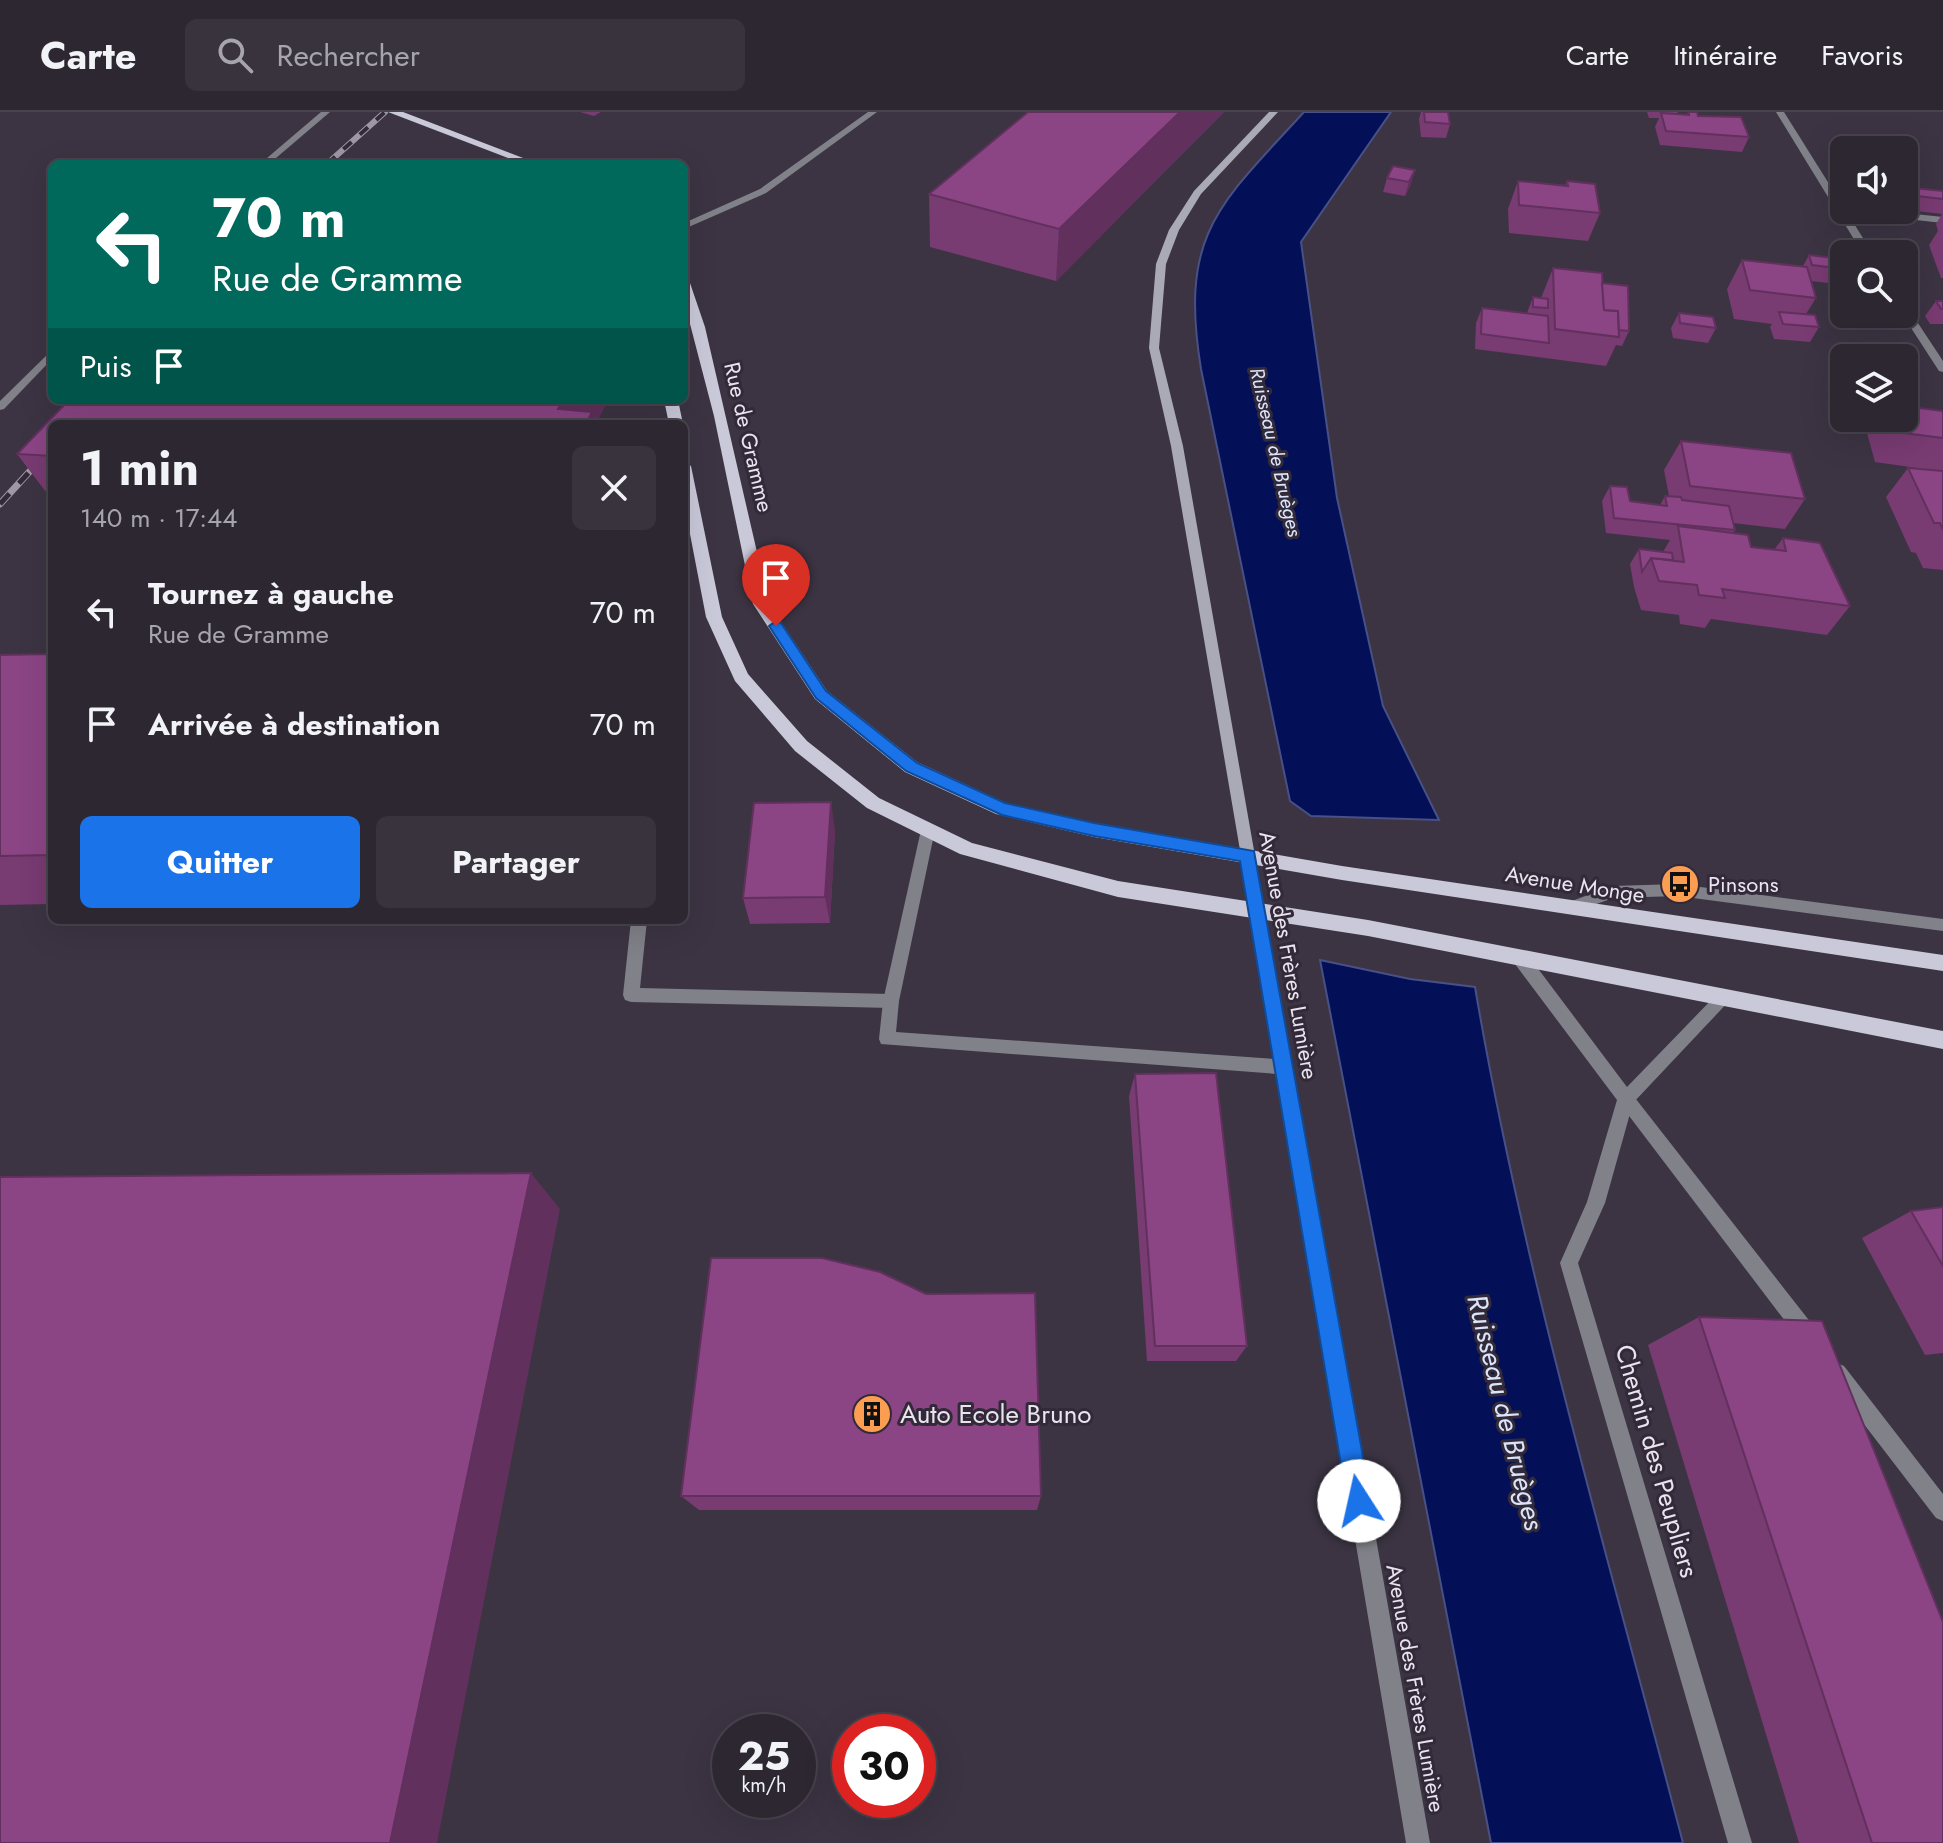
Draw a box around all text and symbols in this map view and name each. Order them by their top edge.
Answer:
search box [185,19,745,91]
text: Carte [40,28,137,83]
icon: search [213,33,257,77]
text: Rechercher [277,34,420,77]
text: Carte [1566,35,1629,76]
text: Itinéraire [1673,35,1777,76]
text: Favoris [1821,35,1903,76]
map controls [1830,136,1918,432]
button: sound [1830,136,1918,224]
text: 70 m [212,177,346,258]
icon: left [80,192,184,296]
button: search [1830,240,1918,328]
text: Rue de Gramme [212,252,463,304]
icon: arrive [147,344,191,388]
button: layers [1830,344,1918,432]
text: Puis [80,345,131,388]
street label: Rue de Gramme [716,359,782,515]
water label: Ruisseau de Bruèges [1242,365,1309,540]
text: 1 min [80,434,199,503]
button: close [572,446,656,530]
text: 140 m · 17:44 [80,499,237,537]
pin [742,544,810,626]
icon: arrive [754,556,798,600]
text: Tournez à gauche [148,572,394,615]
icon: left [80,590,124,634]
text: 70 m [590,591,656,634]
text: Rue de Gramme [148,615,329,653]
icon: arrive [80,702,124,746]
text: Arrivée à destination [148,703,440,746]
text: 70 m [590,703,656,746]
button: Quitter [80,816,360,908]
button: Partager [376,816,656,908]
street label: Avenue des Frères Lumière [1251,828,1327,1082]
street label: Avenue Monge [1503,857,1647,911]
bus stop icon: Pinsons [1659,863,1701,905]
place label: Pinsons [1708,868,1779,900]
water label: Ruisseau de Bruèges [1456,1290,1555,1535]
street label: Chemin des Peupliers [1606,1340,1708,1582]
building icon: Auto Ecole Bruno [851,1393,893,1435]
place label: Auto Ecole Bruno [900,1395,1092,1433]
position arrow [1317,1459,1401,1543]
street label: Avenue des Frères Lumière [1378,1561,1454,1815]
speed limit sign: 30 [832,1714,936,1818]
text: 25 [738,1727,790,1785]
text: km/h [741,1771,787,1800]

